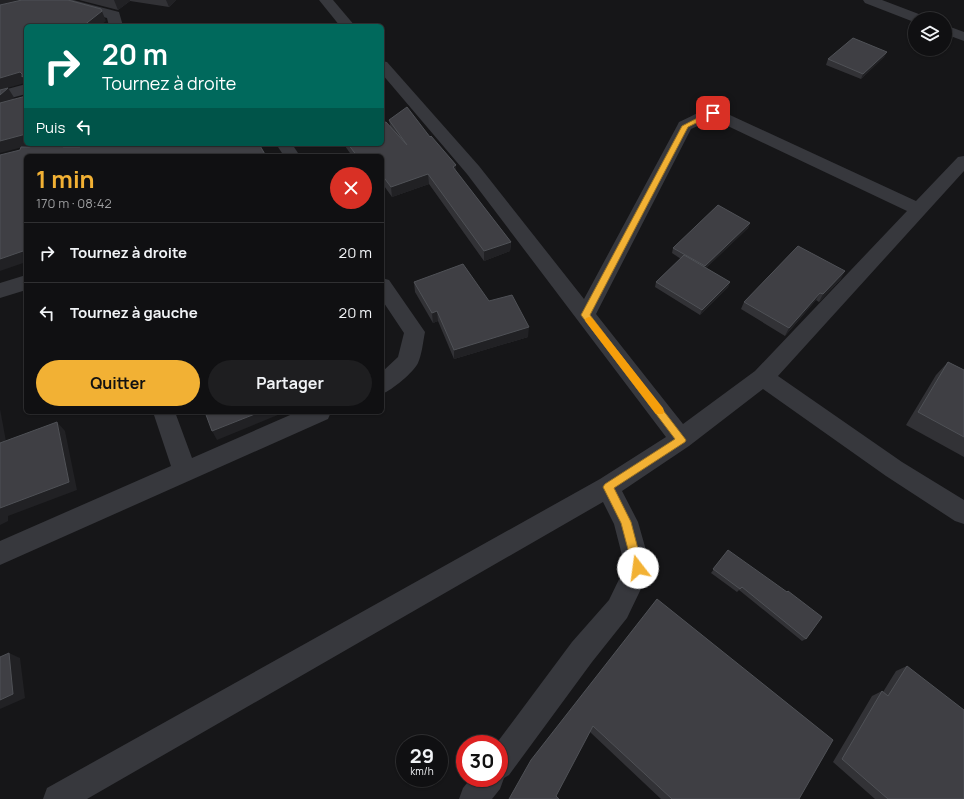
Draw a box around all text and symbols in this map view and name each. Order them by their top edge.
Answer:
map controls [908,12,952,56]
button: layers [908,12,952,56]
text: 20 m [102,35,168,73]
icon: right [36,40,88,92]
text: Tournez à droite [102,71,236,95]
pin [696,96,730,130]
icon: arrive [702,102,724,124]
icon: left [73,116,95,138]
text: Puis [36,117,65,138]
text: 1 min [36,162,95,195]
button: close [330,167,372,209]
text: 170 m · 08:42 [36,194,112,212]
icon: right [36,242,58,264]
text: Tournez à droite [70,242,187,263]
text: 20 m [339,242,372,263]
icon: left [36,302,58,324]
text: Tournez à gauche [70,302,198,323]
text: 20 m [339,302,372,323]
button: Quitter [36,360,200,406]
button: Partager [208,360,372,406]
position arrow [617,547,659,589]
speed limit sign: 30 [456,735,508,787]
text: 29 [410,742,434,769]
text: km/h [410,764,434,778]

